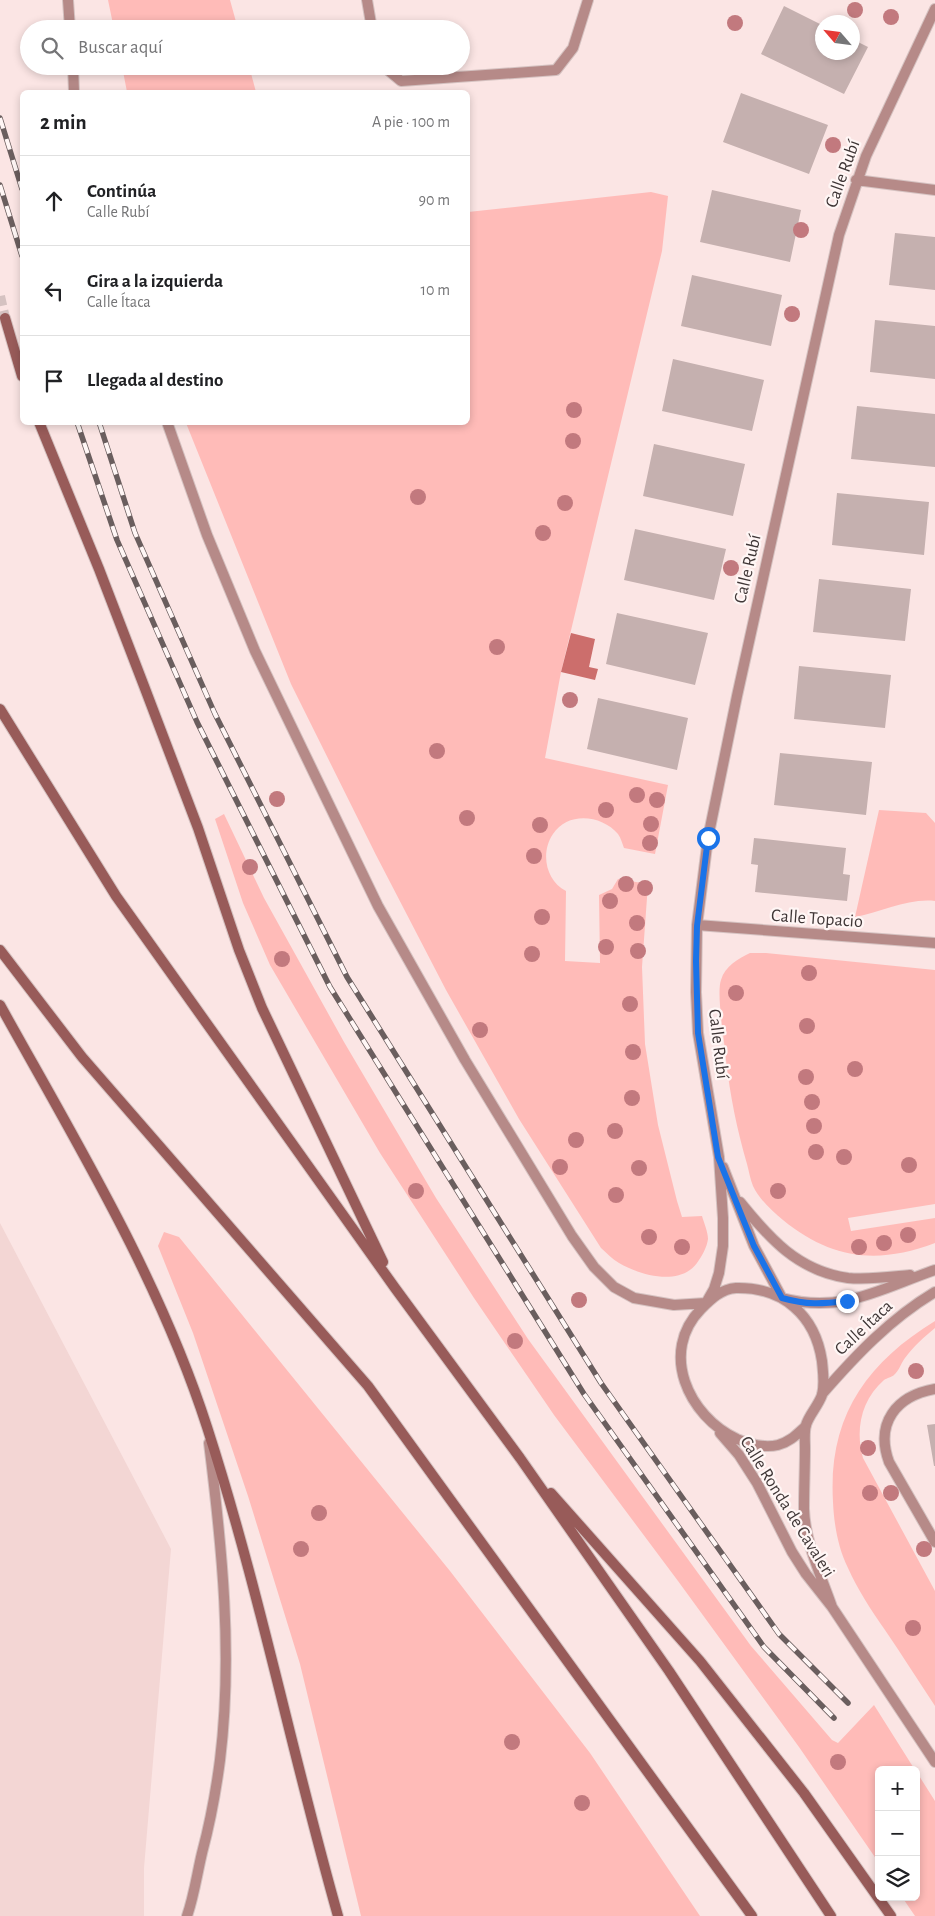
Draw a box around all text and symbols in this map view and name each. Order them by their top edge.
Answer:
north arrow [815,15,860,60]
search box [20,20,470,75]
icon: search [38,34,66,62]
text: Buscar aquí [78,38,163,57]
text: 2 min [40,112,87,133]
text: A pie · 100 m [372,114,450,130]
street label: Calle Rubí [823,137,864,210]
text: Continúa [87,182,156,201]
icon: ahead [40,187,68,215]
text: 90 m [419,192,450,208]
text: Calle Rubí [87,204,149,220]
text: Gira a la izquierda [87,272,223,291]
icon: left [40,277,68,305]
text: 10 m [421,282,450,298]
text: Calle Ítaca [87,294,151,310]
icon: arrive [40,367,68,395]
text: Llegada al destino [87,371,224,390]
street label: Calle Rubí [731,532,765,605]
route start [697,827,720,850]
street label: Calle Topacio [771,907,864,931]
street label: Calle Rubí [705,1008,731,1081]
route end [836,1290,859,1313]
street label: Calle Ítaca [830,1295,896,1359]
street label: Calle Ronda de Cavaleri [736,1433,838,1581]
map controls [875,1766,920,1901]
button: + [875,1766,920,1811]
button: − [875,1811,920,1856]
button: layers [875,1856,920,1901]

